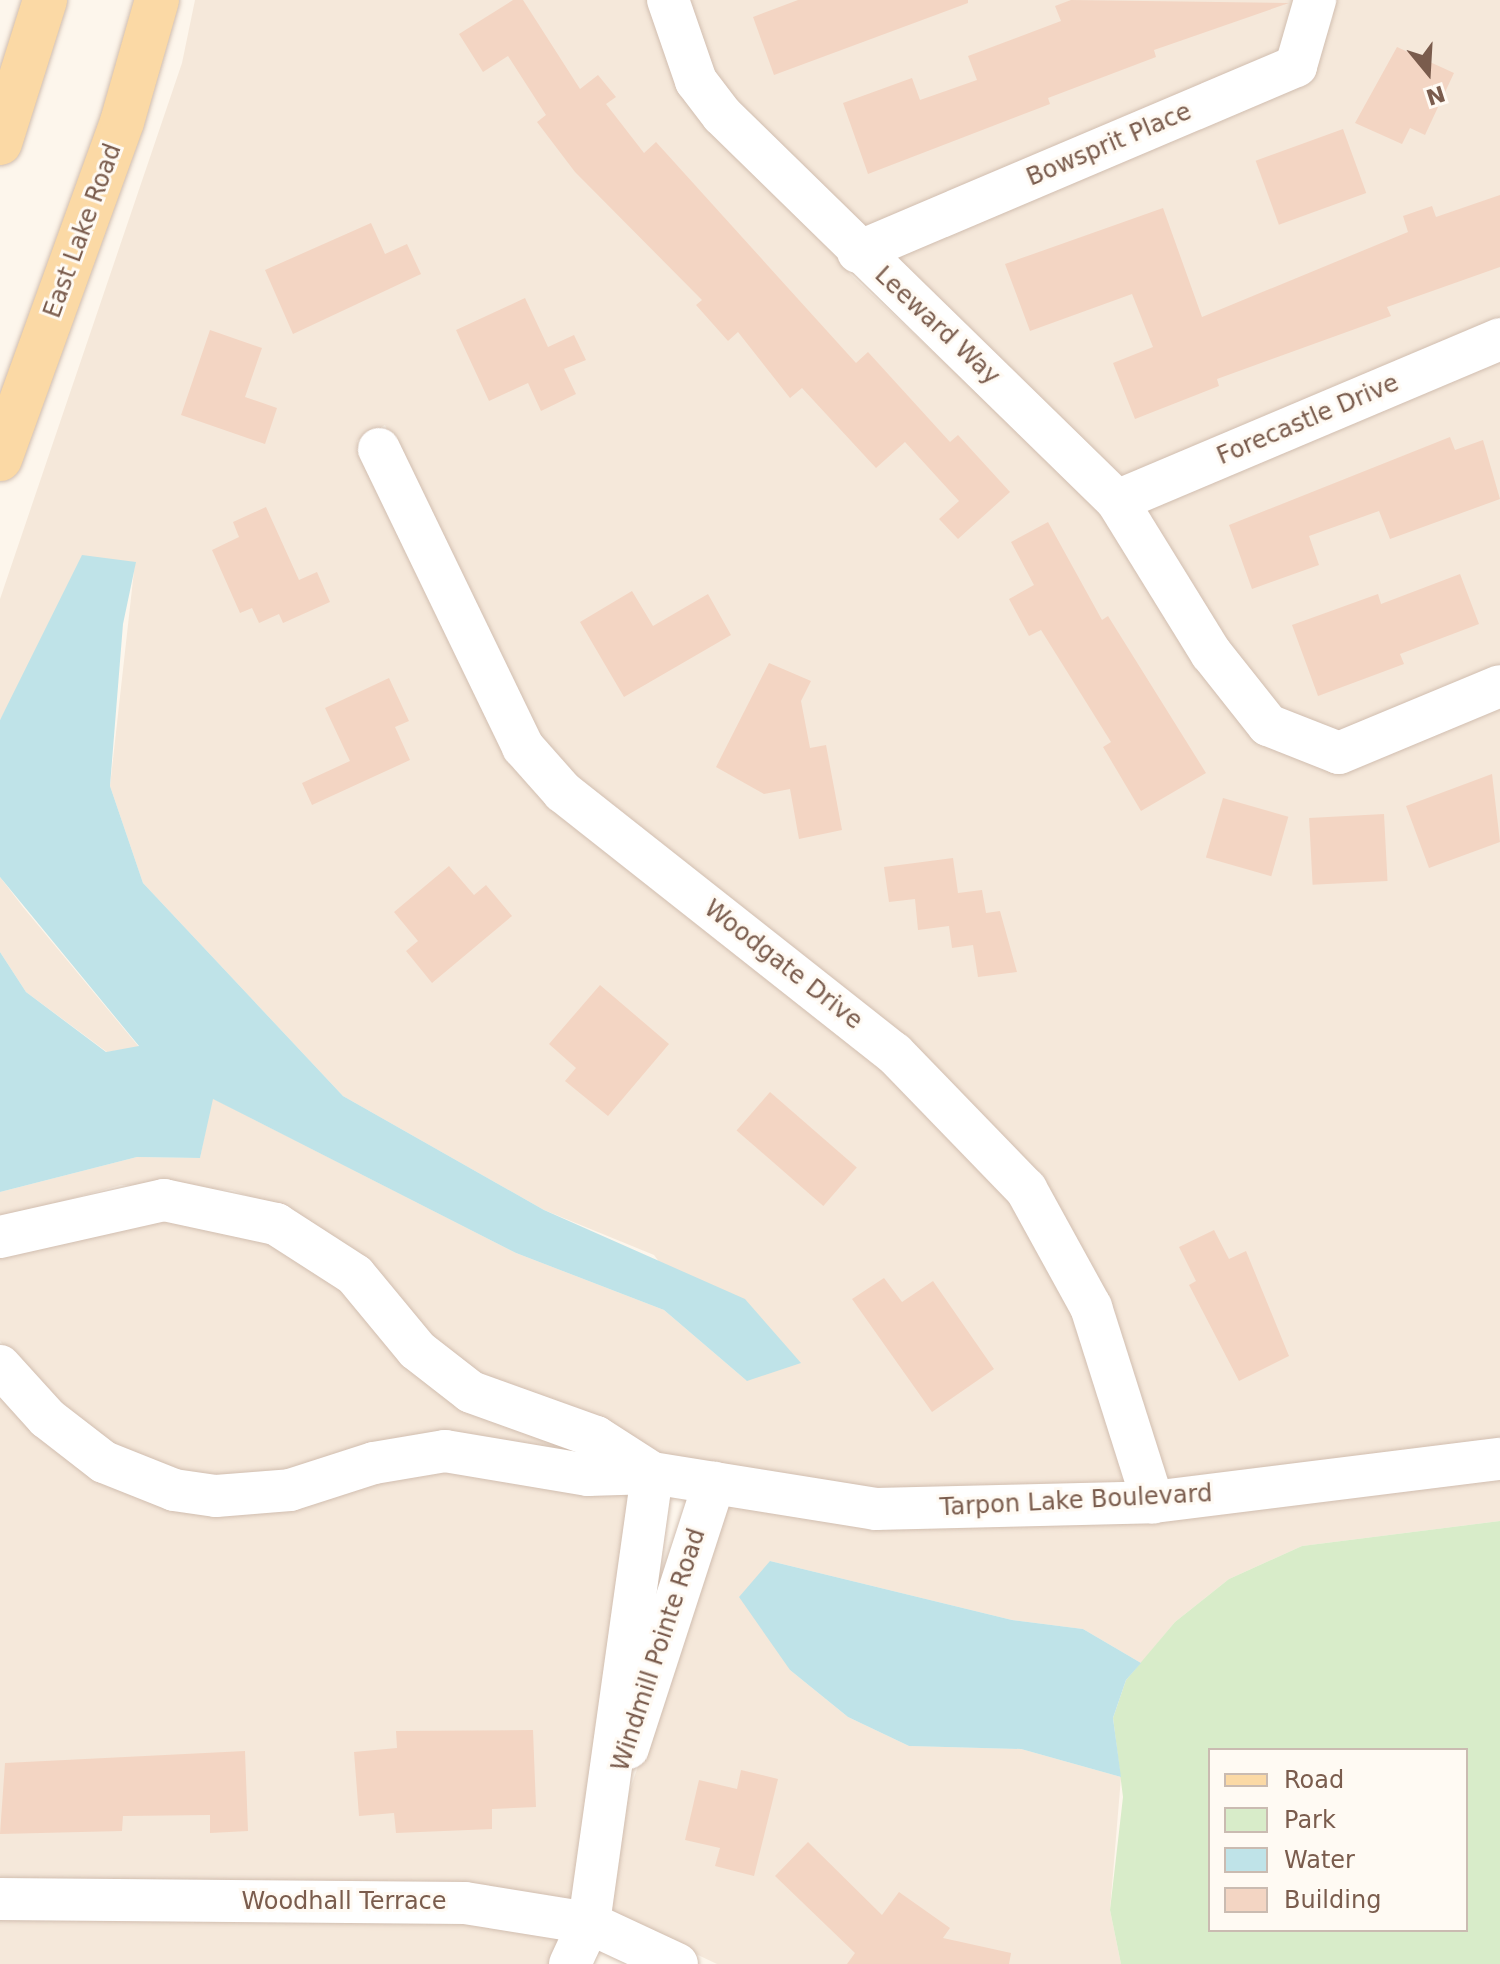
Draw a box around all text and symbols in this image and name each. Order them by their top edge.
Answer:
north arrow [1388,32,1468,112]
text: N [1423,81,1448,110]
street label: Bowsprit Place [1022,97,1196,193]
street label: East Lake Road [38,140,128,322]
street label: Leeward Way [869,261,1005,391]
street label: Forecastle Drive [1213,369,1403,471]
street label: Woodgate Drive [698,894,868,1036]
street label: Tarpon Lake Boulevard [939,1479,1213,1523]
street label: Windmill Pointe Road [606,1525,712,1775]
legend [1208,1748,1468,1932]
text: Road [1284,1766,1344,1794]
text: Park [1284,1806,1336,1834]
text: Water [1284,1846,1355,1874]
text: Building [1284,1886,1381,1914]
street label: Woodhall Terrace [241,1888,447,1916]

